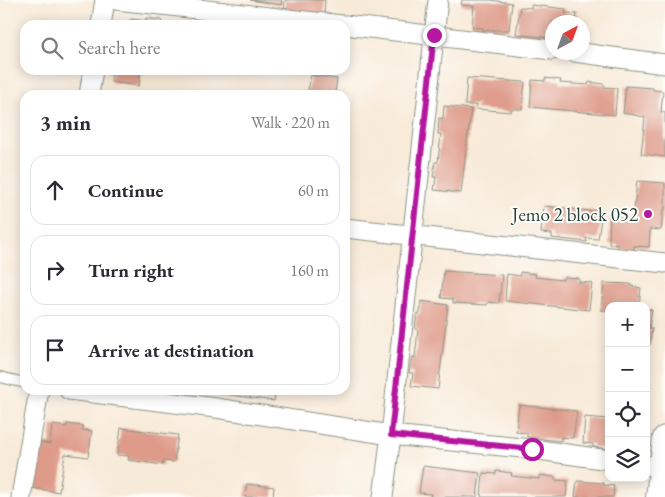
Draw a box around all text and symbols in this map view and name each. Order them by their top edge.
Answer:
north arrow [545,15,590,60]
search box [20,20,350,75]
route end [423,24,446,47]
icon: search [38,34,66,62]
text: Search here [78,35,160,60]
text: 3 min [40,109,91,136]
text: Walk · 220 m [251,112,330,133]
icon: ahead [41,176,69,204]
text: Continue [88,178,163,203]
text: 60 m [298,180,329,201]
place label: Jemo 2 block 052 [510,202,638,227]
marker: Jemo 2 block 052 [642,208,654,220]
icon: right [41,256,69,284]
text: Turn right [88,258,174,283]
text: 160 m [290,260,329,281]
map controls [605,302,650,482]
button: + [605,302,650,347]
icon: arrive [41,336,69,364]
text: Arrive at destination [88,338,254,363]
button: − [605,347,650,392]
button: locate [605,392,650,437]
button: layers [605,437,650,482]
route start [521,438,544,461]

